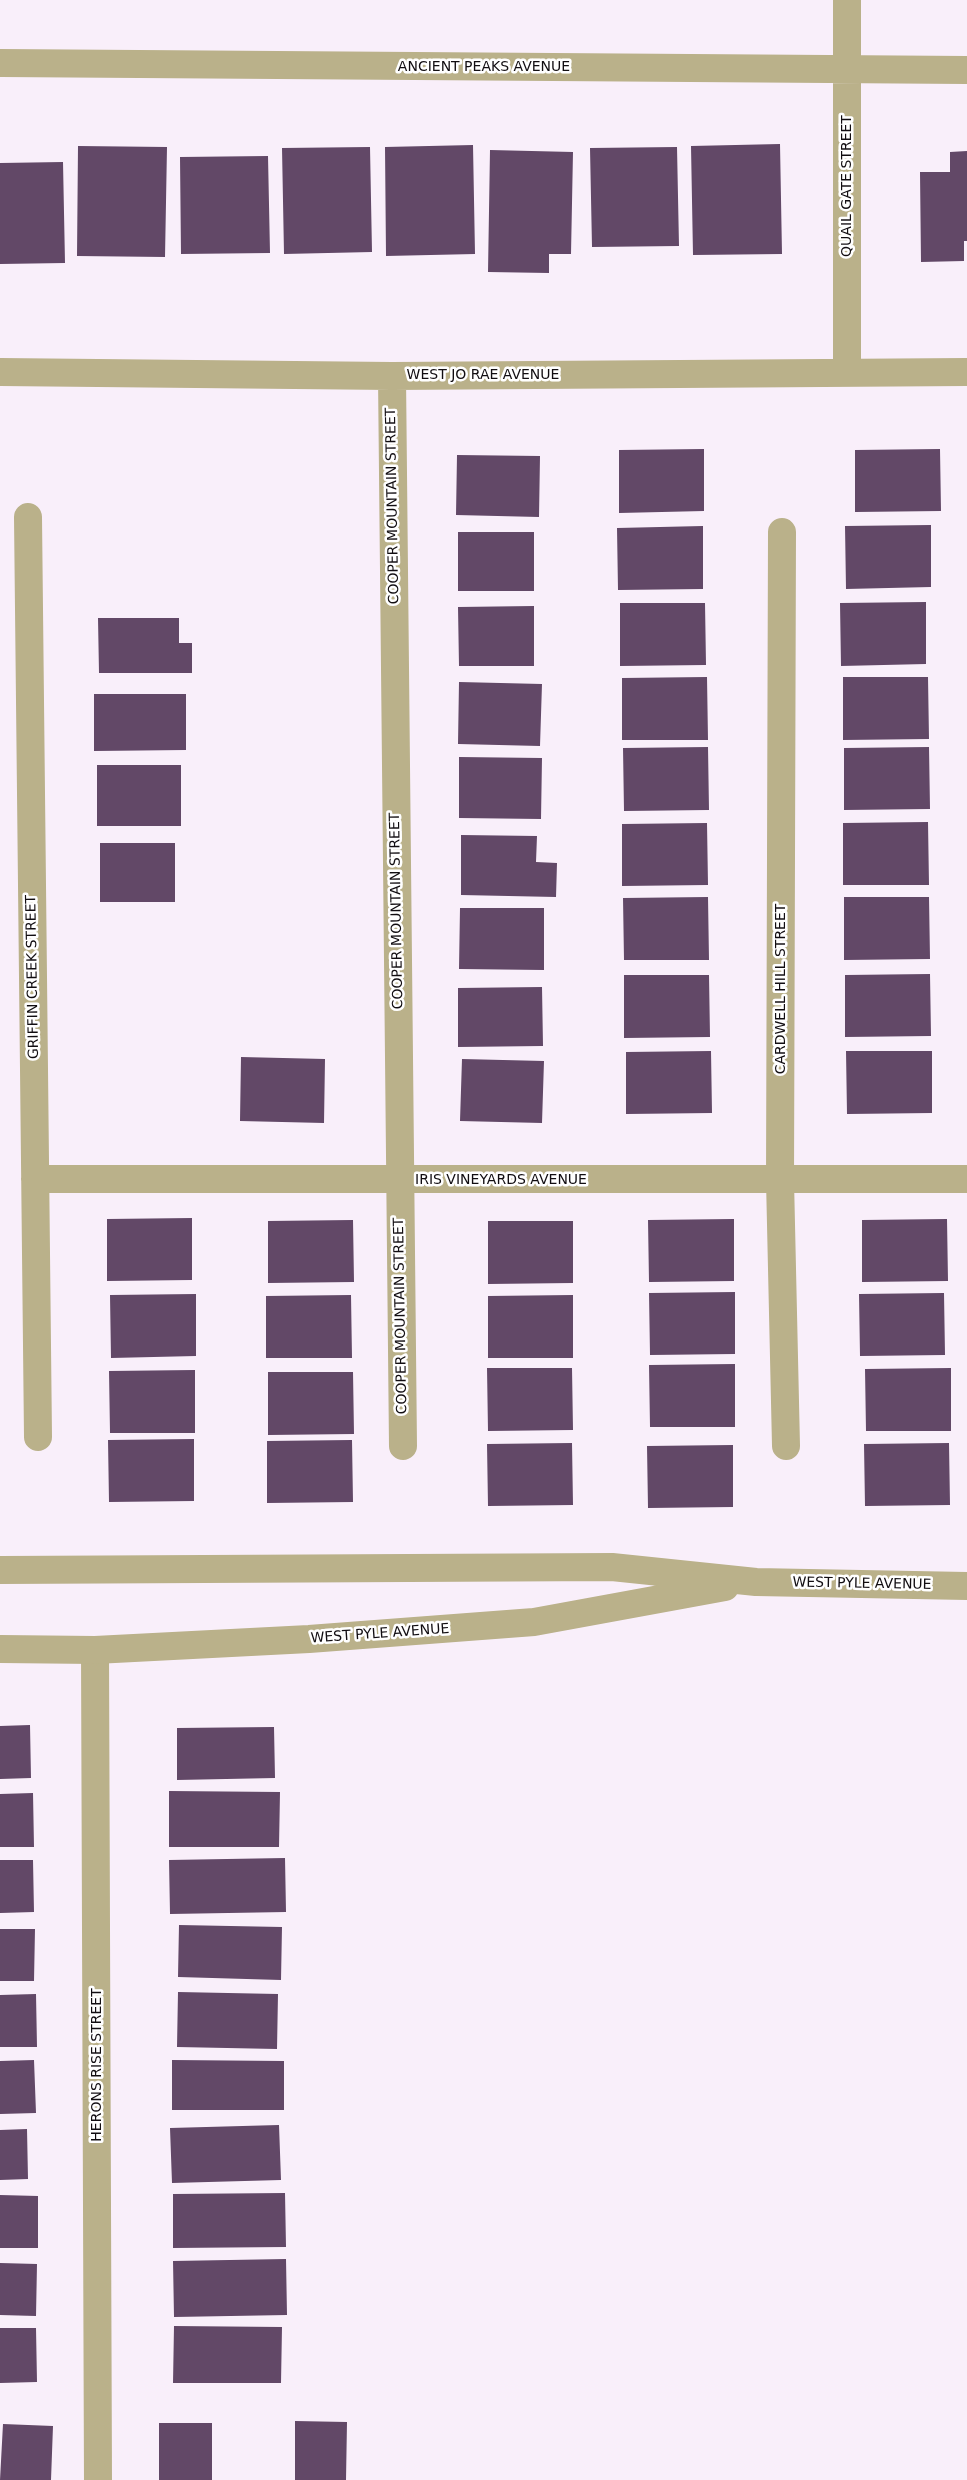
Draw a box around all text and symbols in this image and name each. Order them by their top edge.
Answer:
street label: ANCIENT PEAKS AVENUE [398,59,570,75]
street label: QUAIL GATE STREET [839,115,855,257]
street label: WEST JO RAE AVENUE [407,367,559,383]
street label: COOPER MOUNTAIN STREET [383,408,403,604]
street label: COOPER MOUNTAIN STREET [387,813,407,1009]
street label: GRIFFIN CREEK STREET [23,895,43,1059]
street label: CARDWELL HILL STREET [773,904,789,1074]
street label: IRIS VINEYARDS AVENUE [415,1172,587,1188]
street label: COOPER MOUNTAIN STREET [391,1218,411,1414]
street label: WEST PYLE AVENUE [792,1574,932,1594]
street label: WEST PYLE AVENUE [310,1621,450,1647]
street label: HERONS RISE STREET [89,1988,105,2142]

